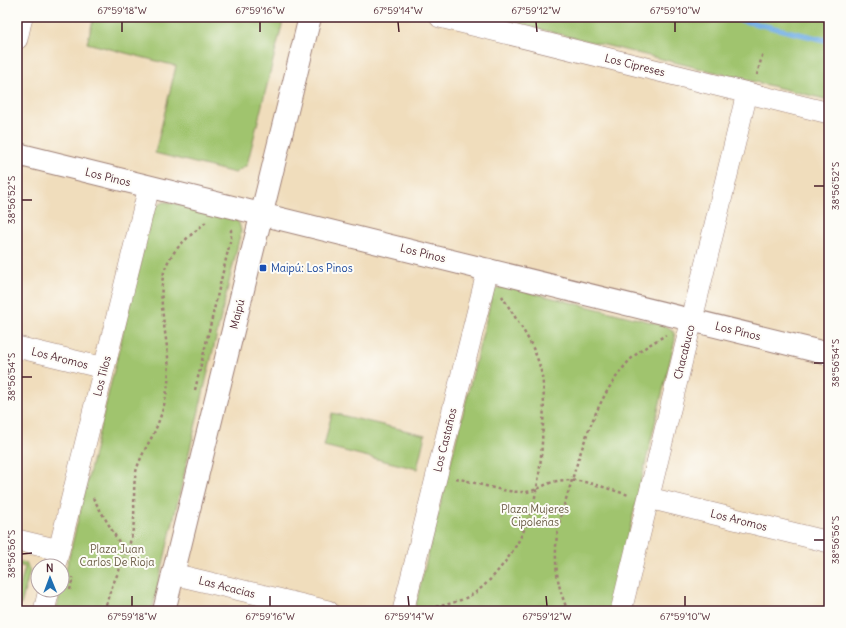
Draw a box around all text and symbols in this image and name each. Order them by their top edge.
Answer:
text: 67°59'18"W [97,4,147,17]
text: 67°59'16"W [235,4,285,17]
text: 67°59'14"W [373,4,423,17]
text: 67°59'12"W [511,4,561,17]
text: 67°59'10"W [650,4,700,17]
street label: Los Cipreses [603,51,667,79]
text: 38°56'52"S [829,161,842,210]
street label: Los Pinos [84,165,132,189]
text: 38°56'52"S [5,175,18,224]
street label: Los Pinos [399,241,447,265]
place label: Maipú: Los Pinos [271,261,353,275]
marker: Maipú: Los Pinos [258,263,268,273]
street label: Maipú [227,297,248,330]
street label: Los Pinos [714,319,762,343]
street label: Chacabuco [670,323,698,381]
text: 38°56'54"S [829,338,842,387]
street label: Los Aromos [30,344,90,372]
text: 38°56'54"S [5,352,18,401]
street label: Los Tilos [90,354,114,398]
street label: Los Castaños [430,406,460,474]
park label: Plaza Mujeres Cipoleñas [501,502,569,529]
street label: Los Aromos [709,506,769,534]
text: 38°56'56"S [829,515,842,564]
text: 38°56'56"S [5,529,18,578]
park label: Plaza Juan Carlos De Rioja [80,542,154,569]
north arrow [30,558,70,598]
text: N [46,561,54,575]
street label: Las Acacias [197,573,257,601]
text: 67°59'18"W [107,610,157,623]
text: 67°59'16"W [245,610,295,623]
text: 67°59'14"W [384,610,434,623]
text: 67°59'12"W [522,610,572,623]
text: 67°59'10"W [660,610,710,623]

